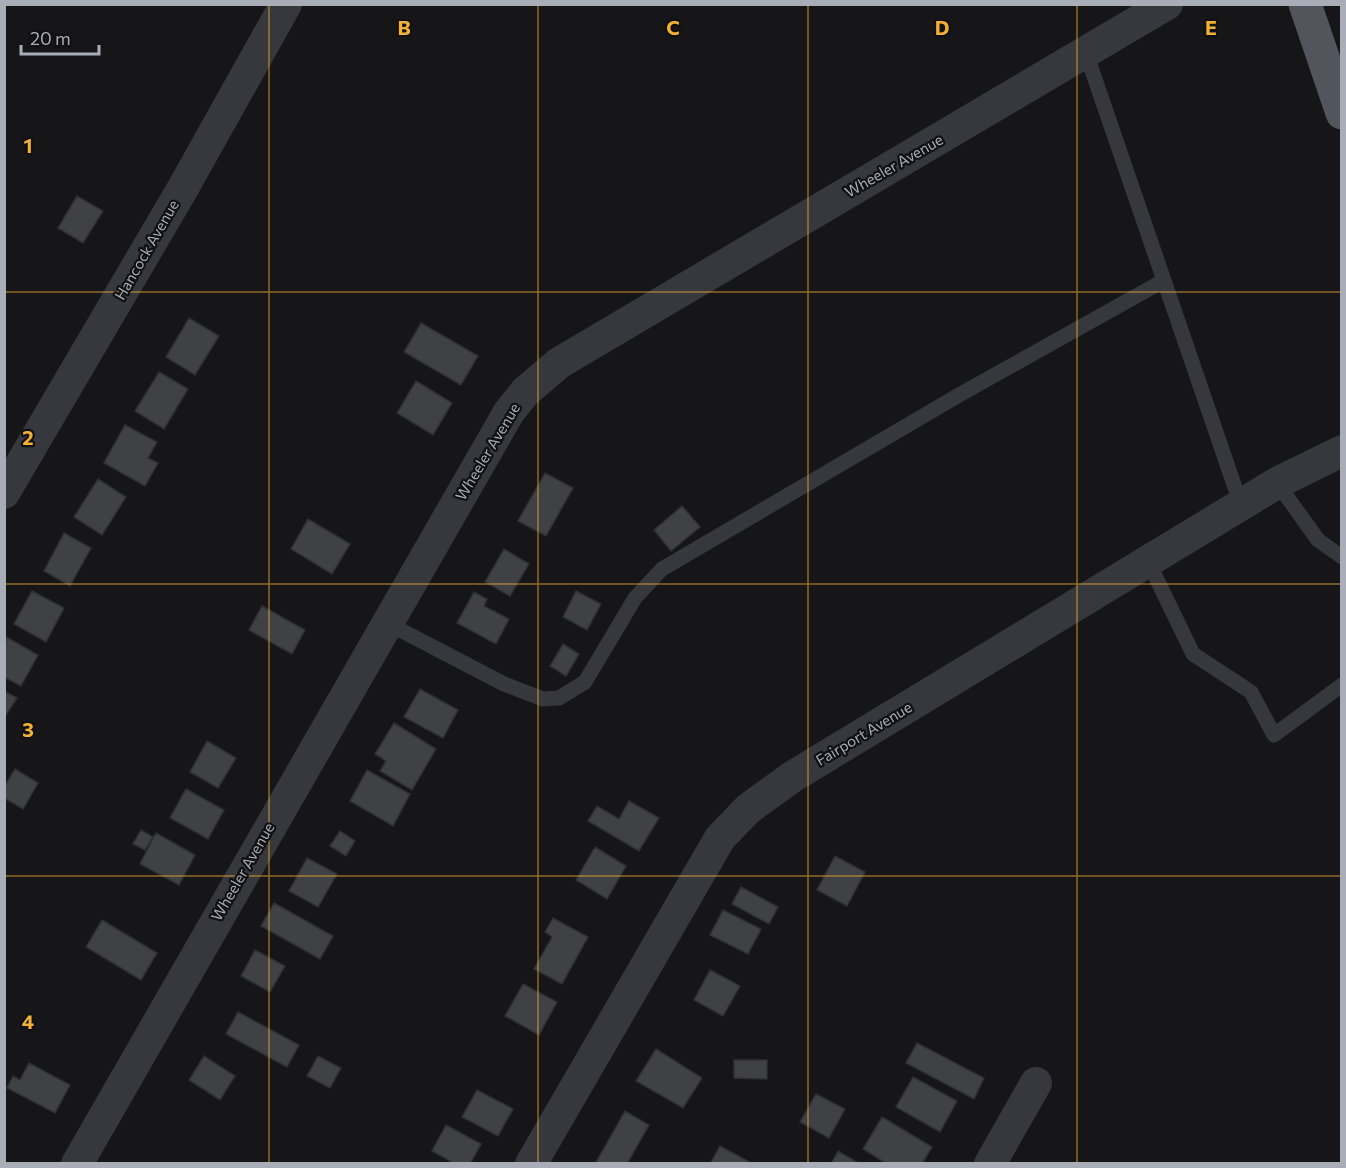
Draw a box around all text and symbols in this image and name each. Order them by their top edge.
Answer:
text: B [397,15,411,39]
text: C [666,15,680,39]
text: D [935,15,949,39]
text: E [1205,15,1217,39]
scale bar [21,18,99,56]
text: 20 m [30,27,71,49]
street label: Wheeler Avenue [841,130,946,201]
text: 1 [23,133,33,157]
street label: Hancock Avenue [110,196,182,303]
street label: Wheeler Avenue [451,399,523,503]
text: 2 [22,425,34,449]
street label: Fairport Avenue [812,697,915,769]
text: 3 [22,717,34,741]
street label: Wheeler Avenue [207,819,278,924]
text: 4 [22,1009,34,1033]

